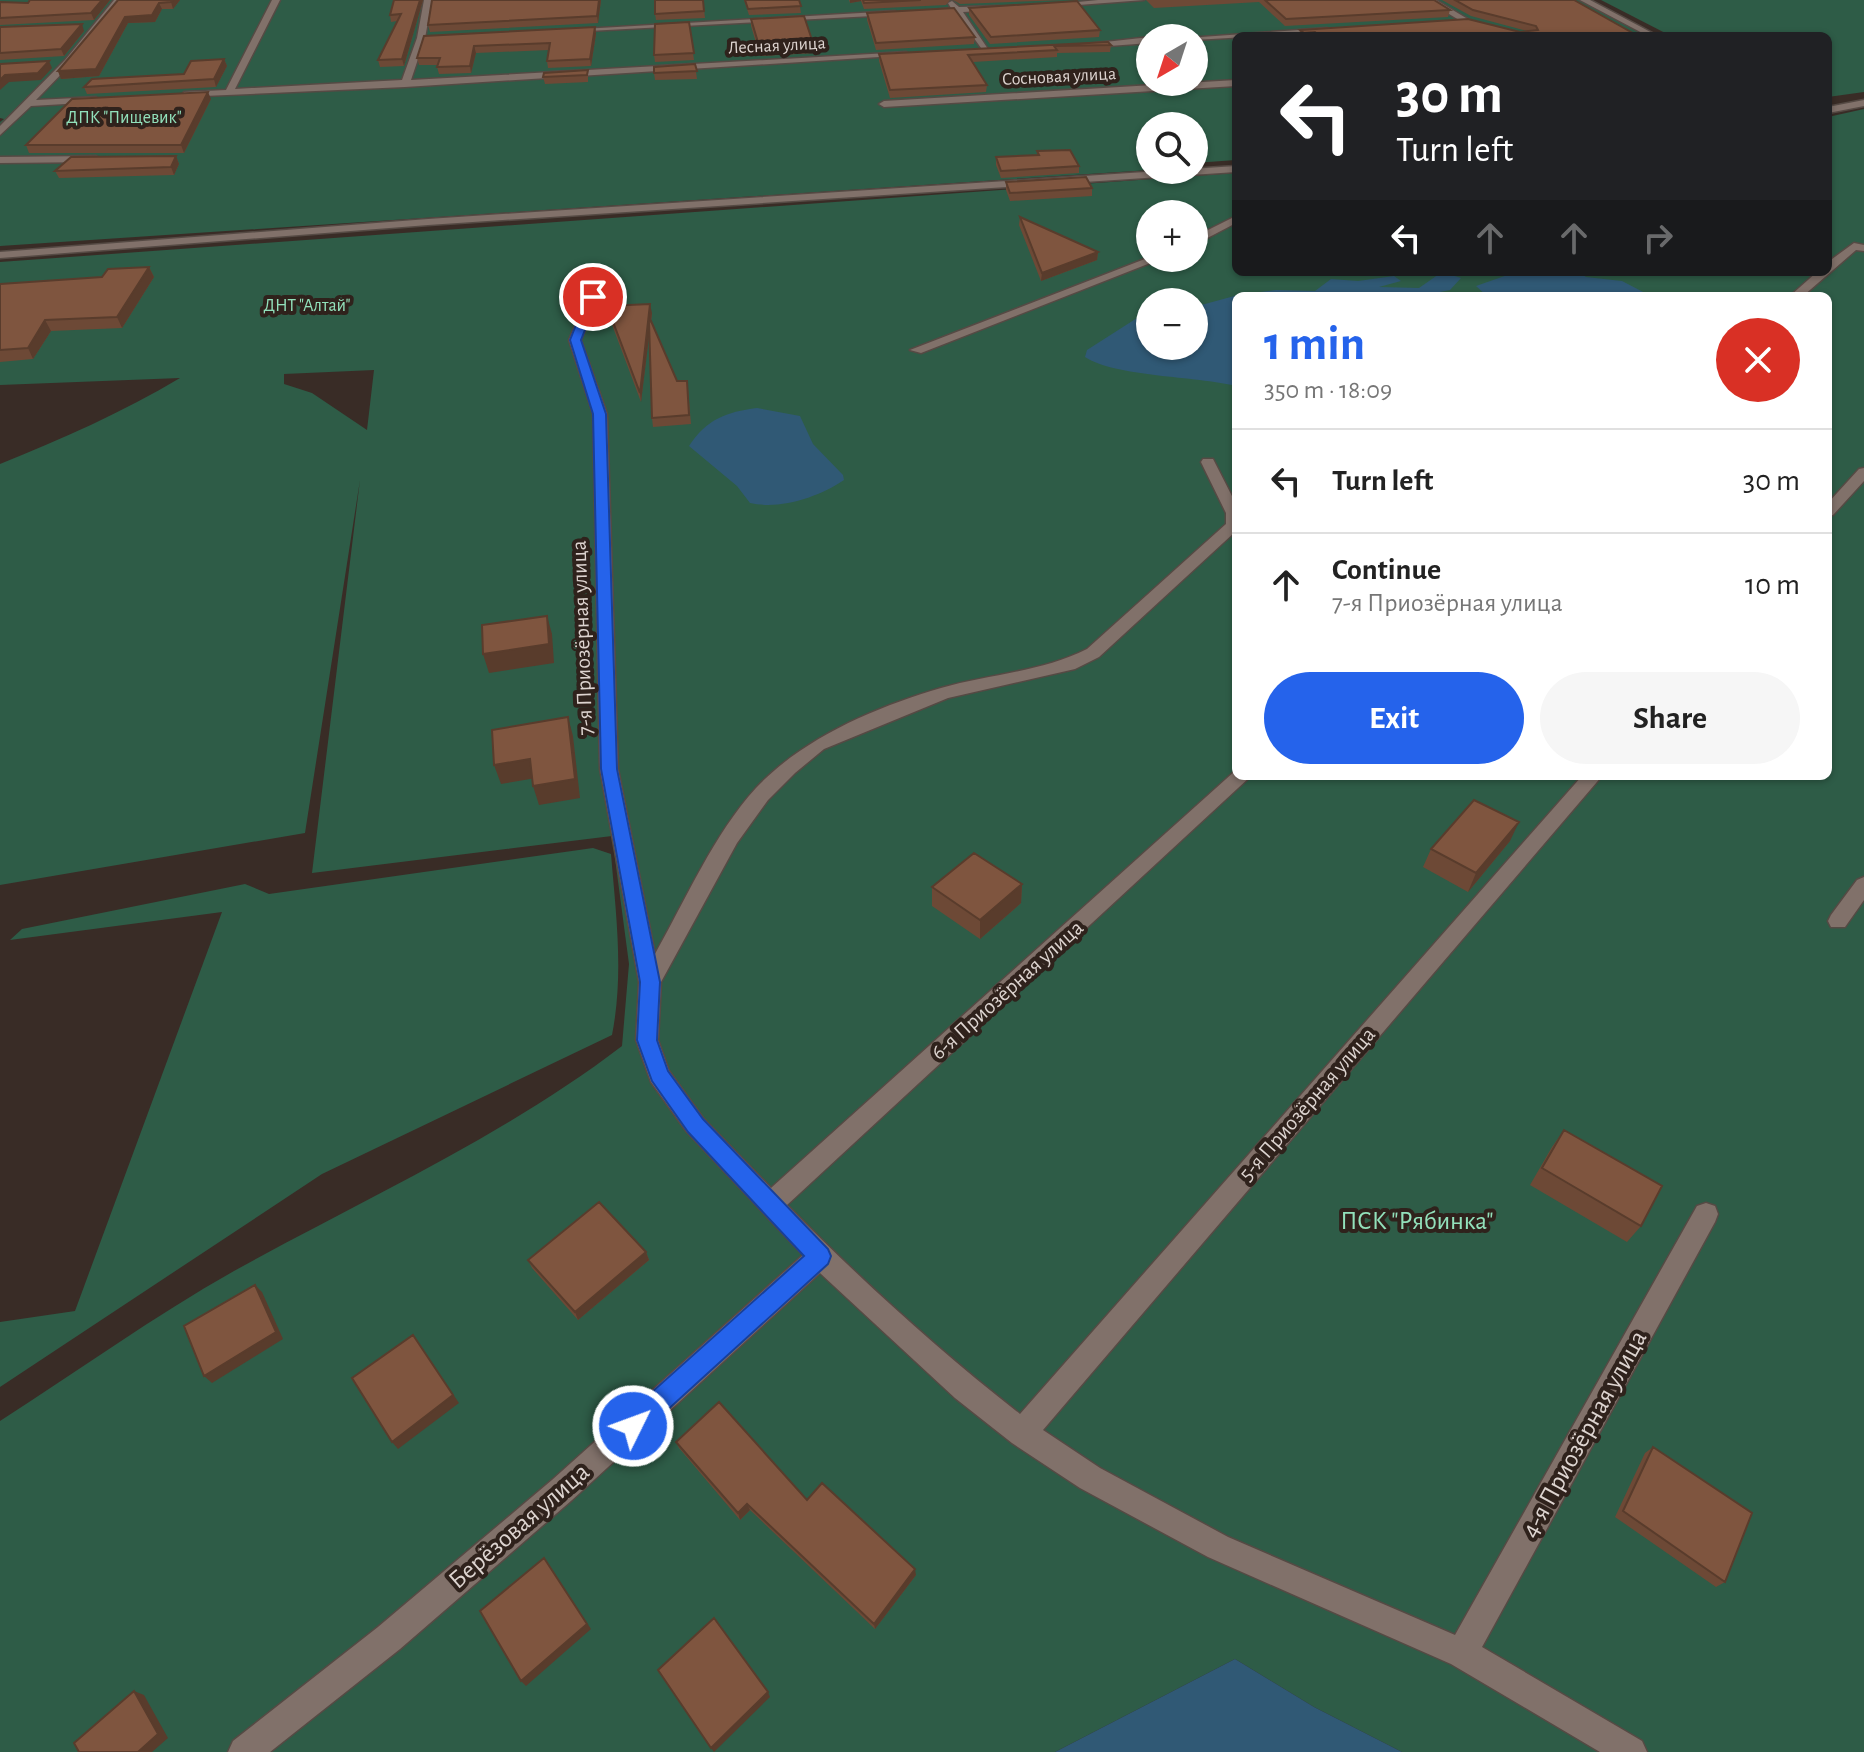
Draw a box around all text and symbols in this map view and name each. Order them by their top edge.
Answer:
north arrow [1136,24,1208,96]
map controls [1136,24,1208,360]
street label: Лесная улица [728,34,826,58]
icon: left [1264,64,1368,168]
street label: Сосновая улица [1001,65,1117,89]
text: 30 m [1396,67,1503,123]
park label: ДПК "Пищевик" [66,109,182,127]
button: search [1136,112,1208,184]
text: Turn left [1396,132,1513,168]
button: + [1136,200,1208,272]
icon: left [1384,216,1428,260]
icon: ahead [1468,216,1512,260]
icon: ahead [1552,216,1596,260]
icon: right [1636,216,1680,260]
pin [559,263,627,331]
icon: arrive [571,275,615,319]
button: − [1136,288,1208,360]
park label: ДНТ "Алтай" [263,297,351,315]
button: close [1716,318,1800,402]
text: 1 min [1264,321,1365,369]
text: 350 m · 18:09 [1264,377,1392,403]
icon: left [1264,459,1308,503]
text: Turn left [1332,466,1433,496]
text: 30 m [1743,466,1800,496]
street label: 7-я Приозёрная улица [568,540,596,736]
text: Continue [1332,555,1441,585]
icon: ahead [1264,563,1308,607]
text: 10 m [1745,570,1800,600]
text: 7-я Приозёрная улица [1332,590,1563,616]
button: Exit [1264,672,1524,764]
button: Share [1540,672,1800,764]
street label: 6-я Приозёрная улица [927,916,1087,1064]
street label: 5-я Приозёрная улица [1235,1023,1379,1185]
park label: ПСК "Рябинка" [1340,1208,1494,1234]
street label: 4-я Приозёрная улица [1516,1326,1652,1542]
position arrow [591,1384,675,1468]
street label: Берёзовая улица [444,1458,594,1594]

